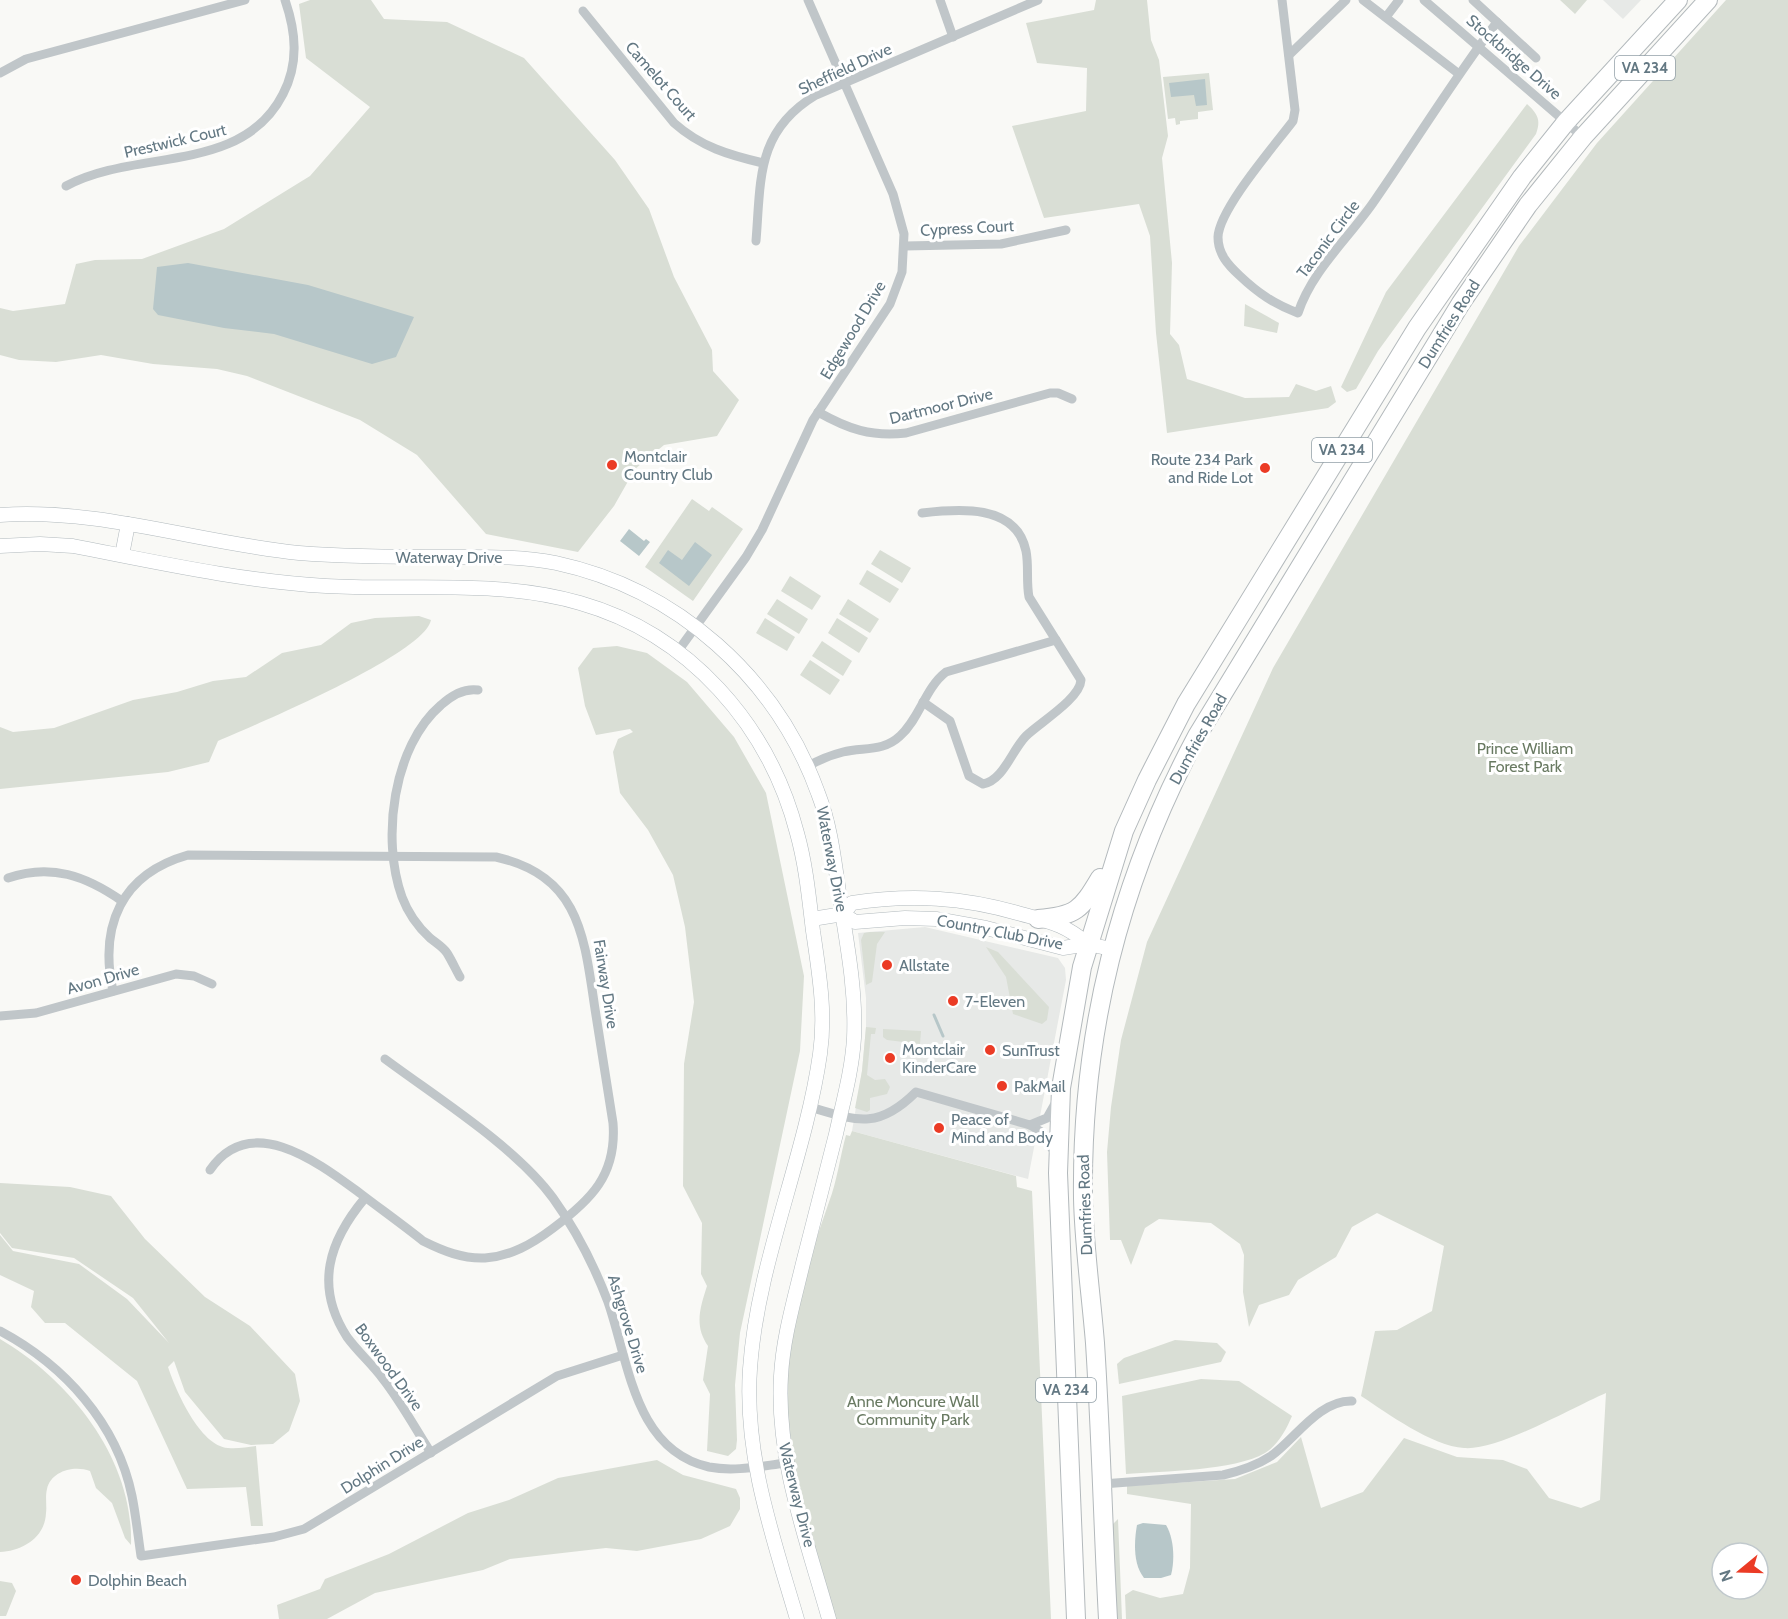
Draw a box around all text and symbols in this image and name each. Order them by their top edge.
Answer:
street label: Stockbridge Drive [1463,11,1565,103]
street label: Camelot Court [622,38,701,125]
street label: Sheffield Drive [796,39,894,99]
road number: VA 234 [1615,56,1675,80]
street label: Prestwick Court [122,120,229,162]
street label: Taconic Circle [1293,196,1363,282]
street label: Cypress Court [920,216,1015,240]
street label: Dumfries Road [1414,276,1484,372]
street label: Edgewood Drive [816,277,890,383]
street label: Dartmoor Drive [887,384,995,428]
road number: VA 234 [1312,438,1372,462]
place label: Montclair Country Club [624,447,713,484]
place label: Route 234 Park and Ride Lot [1151,450,1254,487]
marker: Montclair Country Club [605,458,619,472]
marker: Route 234 Park and Ride Lot [1258,461,1272,475]
street label: Waterway Drive [395,548,503,567]
street label: Dumfries Road [1165,690,1231,788]
park label: Prince William Forest Park [1477,739,1573,776]
street label: Waterway Drive [812,805,852,913]
street label: Country Club Drive [935,910,1065,954]
street label: Fairway Drive [590,938,622,1030]
place label: Allstate [899,956,949,975]
marker: Allstate [880,958,894,972]
street label: Avon Drive [65,960,141,998]
place label: 7-Eleven [965,992,1025,1011]
marker: 7-Eleven [946,994,960,1008]
place label: Montclair KinderCare [902,1040,976,1077]
place label: SunTrust [1002,1041,1060,1060]
marker: SunTrust [983,1043,997,1057]
marker: Montclair KinderCare [883,1051,897,1065]
place label: PakMail [1014,1077,1066,1096]
marker: PakMail [995,1079,1009,1093]
place label: Peace of Mind and Body [951,1110,1053,1147]
marker: Peace of Mind and Body [932,1121,946,1135]
street label: Dumfries Road [1074,1154,1096,1256]
street label: Ashgrove Drive [604,1272,652,1376]
street label: Boxwood Drive [351,1320,427,1414]
road number: VA 234 [1036,1378,1096,1402]
park label: Anne Moncure Wall Community Park [847,1392,979,1429]
street label: Dolphin Drive [337,1432,427,1498]
street label: Waterway Drive [775,1441,819,1549]
north arrow [1710,1541,1770,1601]
text: N [1715,1567,1737,1584]
place label: Dolphin Beach [88,1571,187,1590]
marker: Dolphin Beach [69,1573,83,1587]

